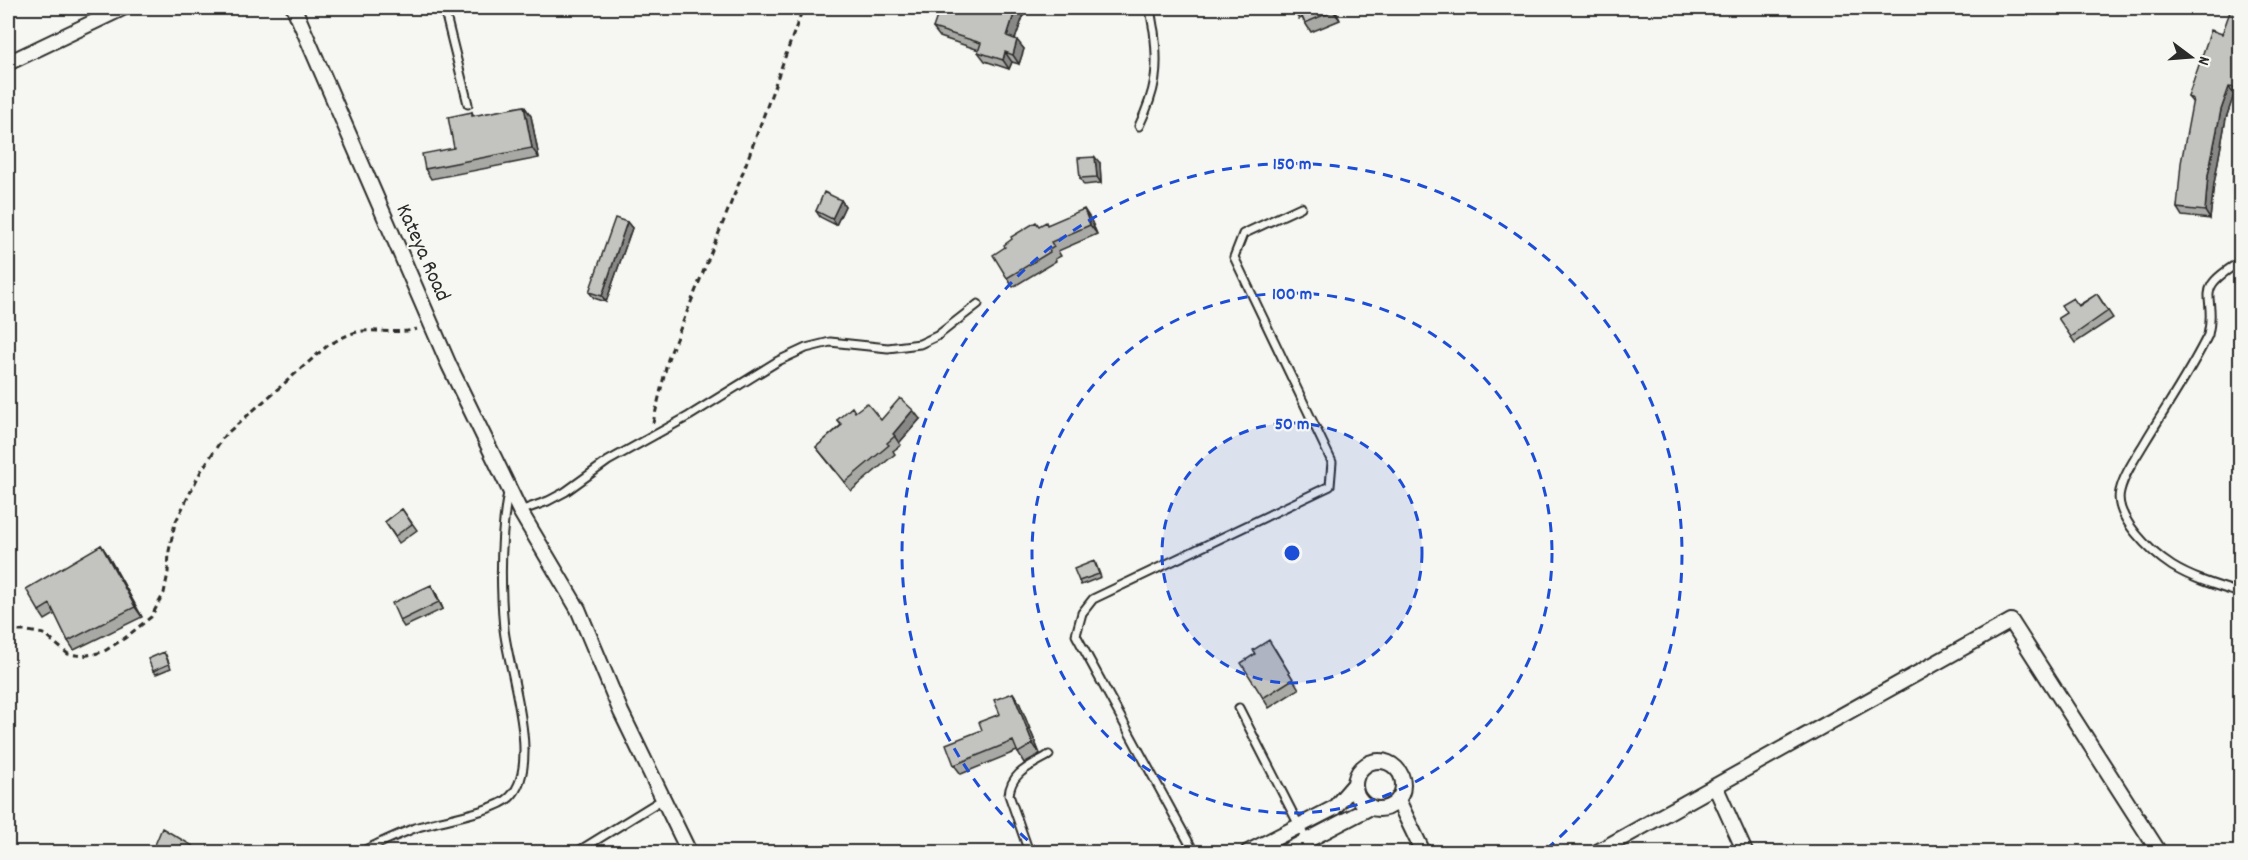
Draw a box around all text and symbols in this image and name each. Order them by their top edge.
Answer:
north arrow [2161,27,2221,87]
text: N [2191,53,2215,68]
text: 150 m [1273,153,1311,178]
street label: Kateya Road [387,199,457,307]
text: 100 m [1272,283,1312,308]
text: 50 m [1275,413,1309,438]
centre of rings [1282,543,1302,563]

